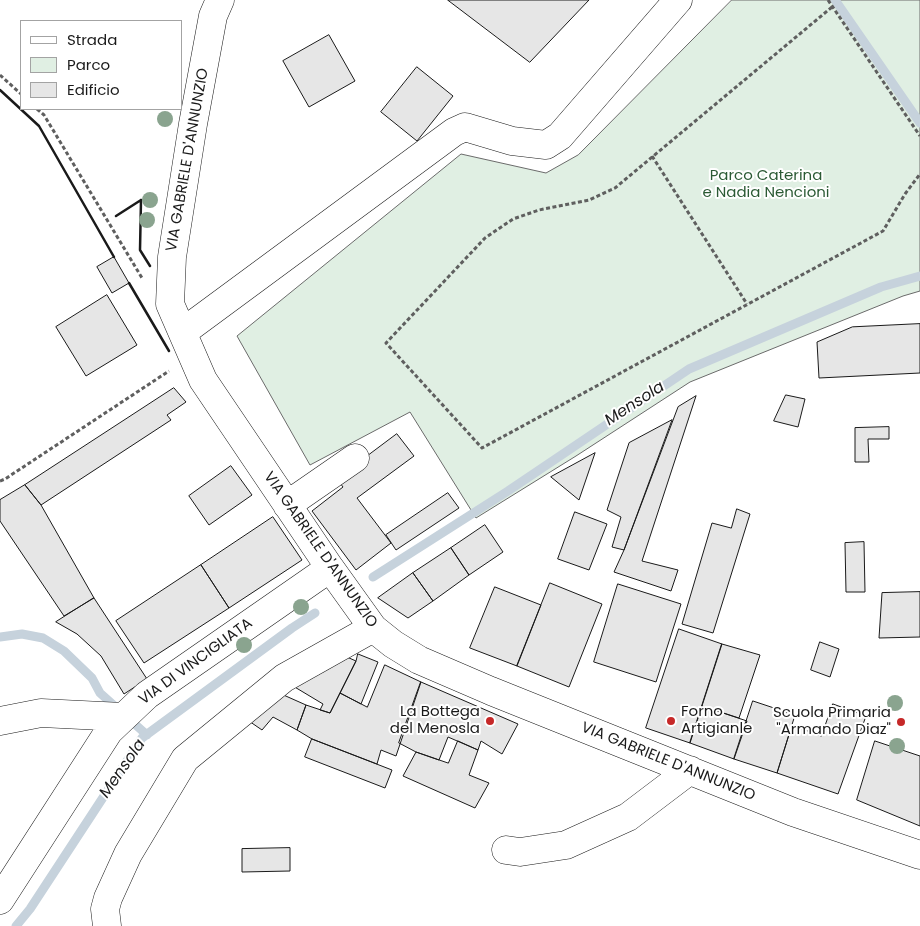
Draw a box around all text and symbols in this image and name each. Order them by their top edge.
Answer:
legend [20,20,182,110]
text: Strada [67,29,117,50]
text: Parco [67,54,110,75]
street label: VIA GABRIELE D'ANNUNZIO [163,67,213,253]
text: Edificio [67,79,120,100]
park label: Parco Caterina e Nadia Nencioni [702,167,830,202]
water label: Mensola [602,378,668,430]
street label: VIA GABRIELE D'ANNUNZIO [259,469,381,631]
street label: VIA DI VINCIGLIATA [136,615,256,709]
place label: La Bottega del Menosla [390,703,480,738]
place label: Forno Artigianle [681,703,752,738]
place label: Scuola Primaria "Armando Diaz" [773,704,891,739]
marker: La Bottega del Menosla [484,715,496,727]
marker: Forno Artigianle [665,715,677,727]
marker: Scuola Primaria "Armando Diaz" [895,716,907,728]
street label: VIA GABRIELE D'ANNUNZIO [578,719,758,805]
water label: Mensola [96,736,150,802]

